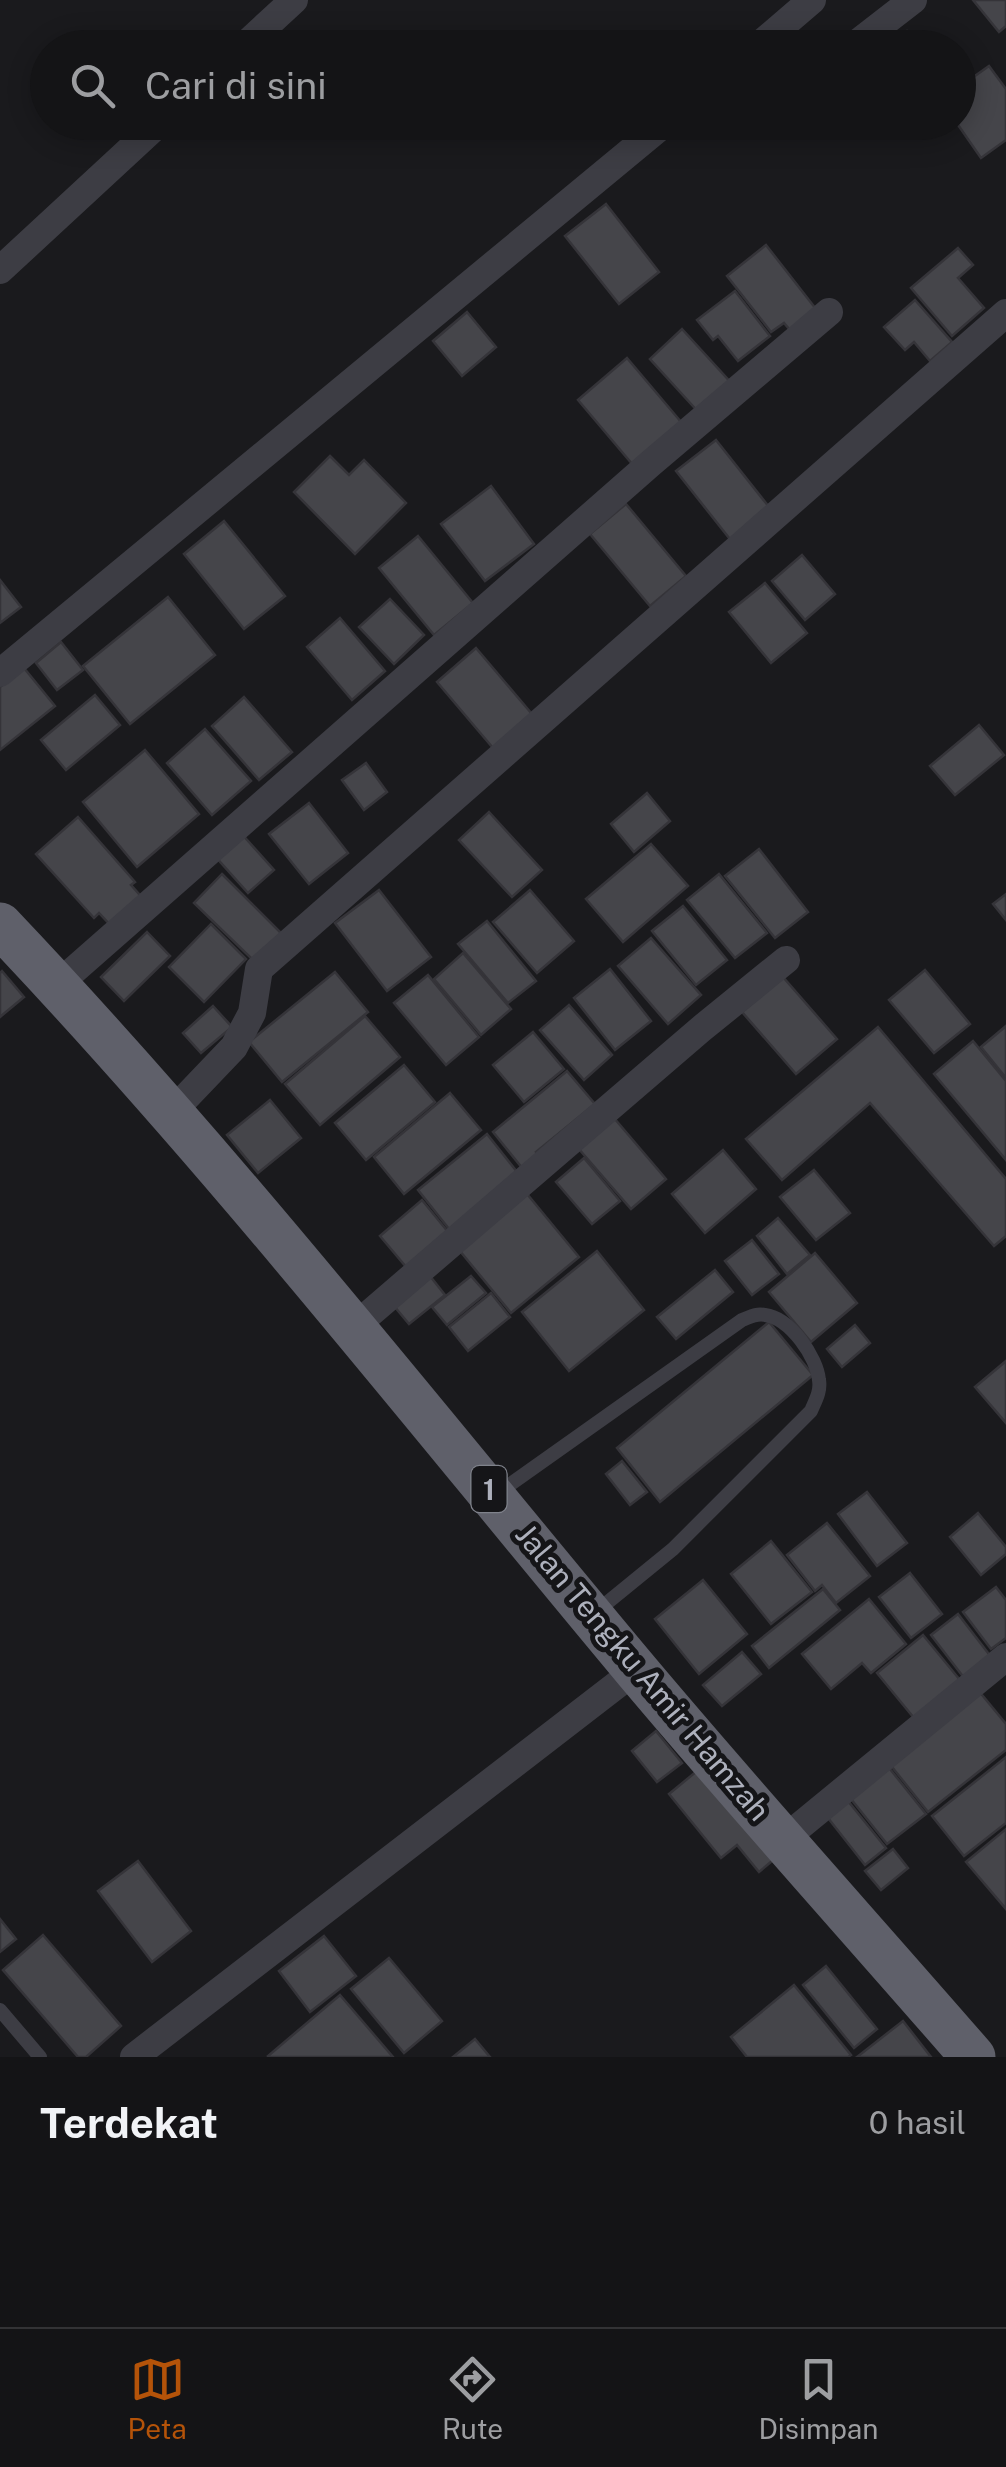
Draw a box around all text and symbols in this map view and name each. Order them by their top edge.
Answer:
search box [30,30,976,140]
icon: search [65,58,120,113]
text: Cari di sini [145,63,327,108]
road number: 1 [472,1466,506,1512]
street label: Jalan Tengku Amir Hamzah [508,1516,778,1828]
text: Terdekat [40,2098,218,2147]
text: 0 hasil [869,2104,966,2141]
tab: Peta [128,2352,187,2445]
tab: Rute [442,2352,503,2445]
tab: Disimpan [758,2352,878,2445]

